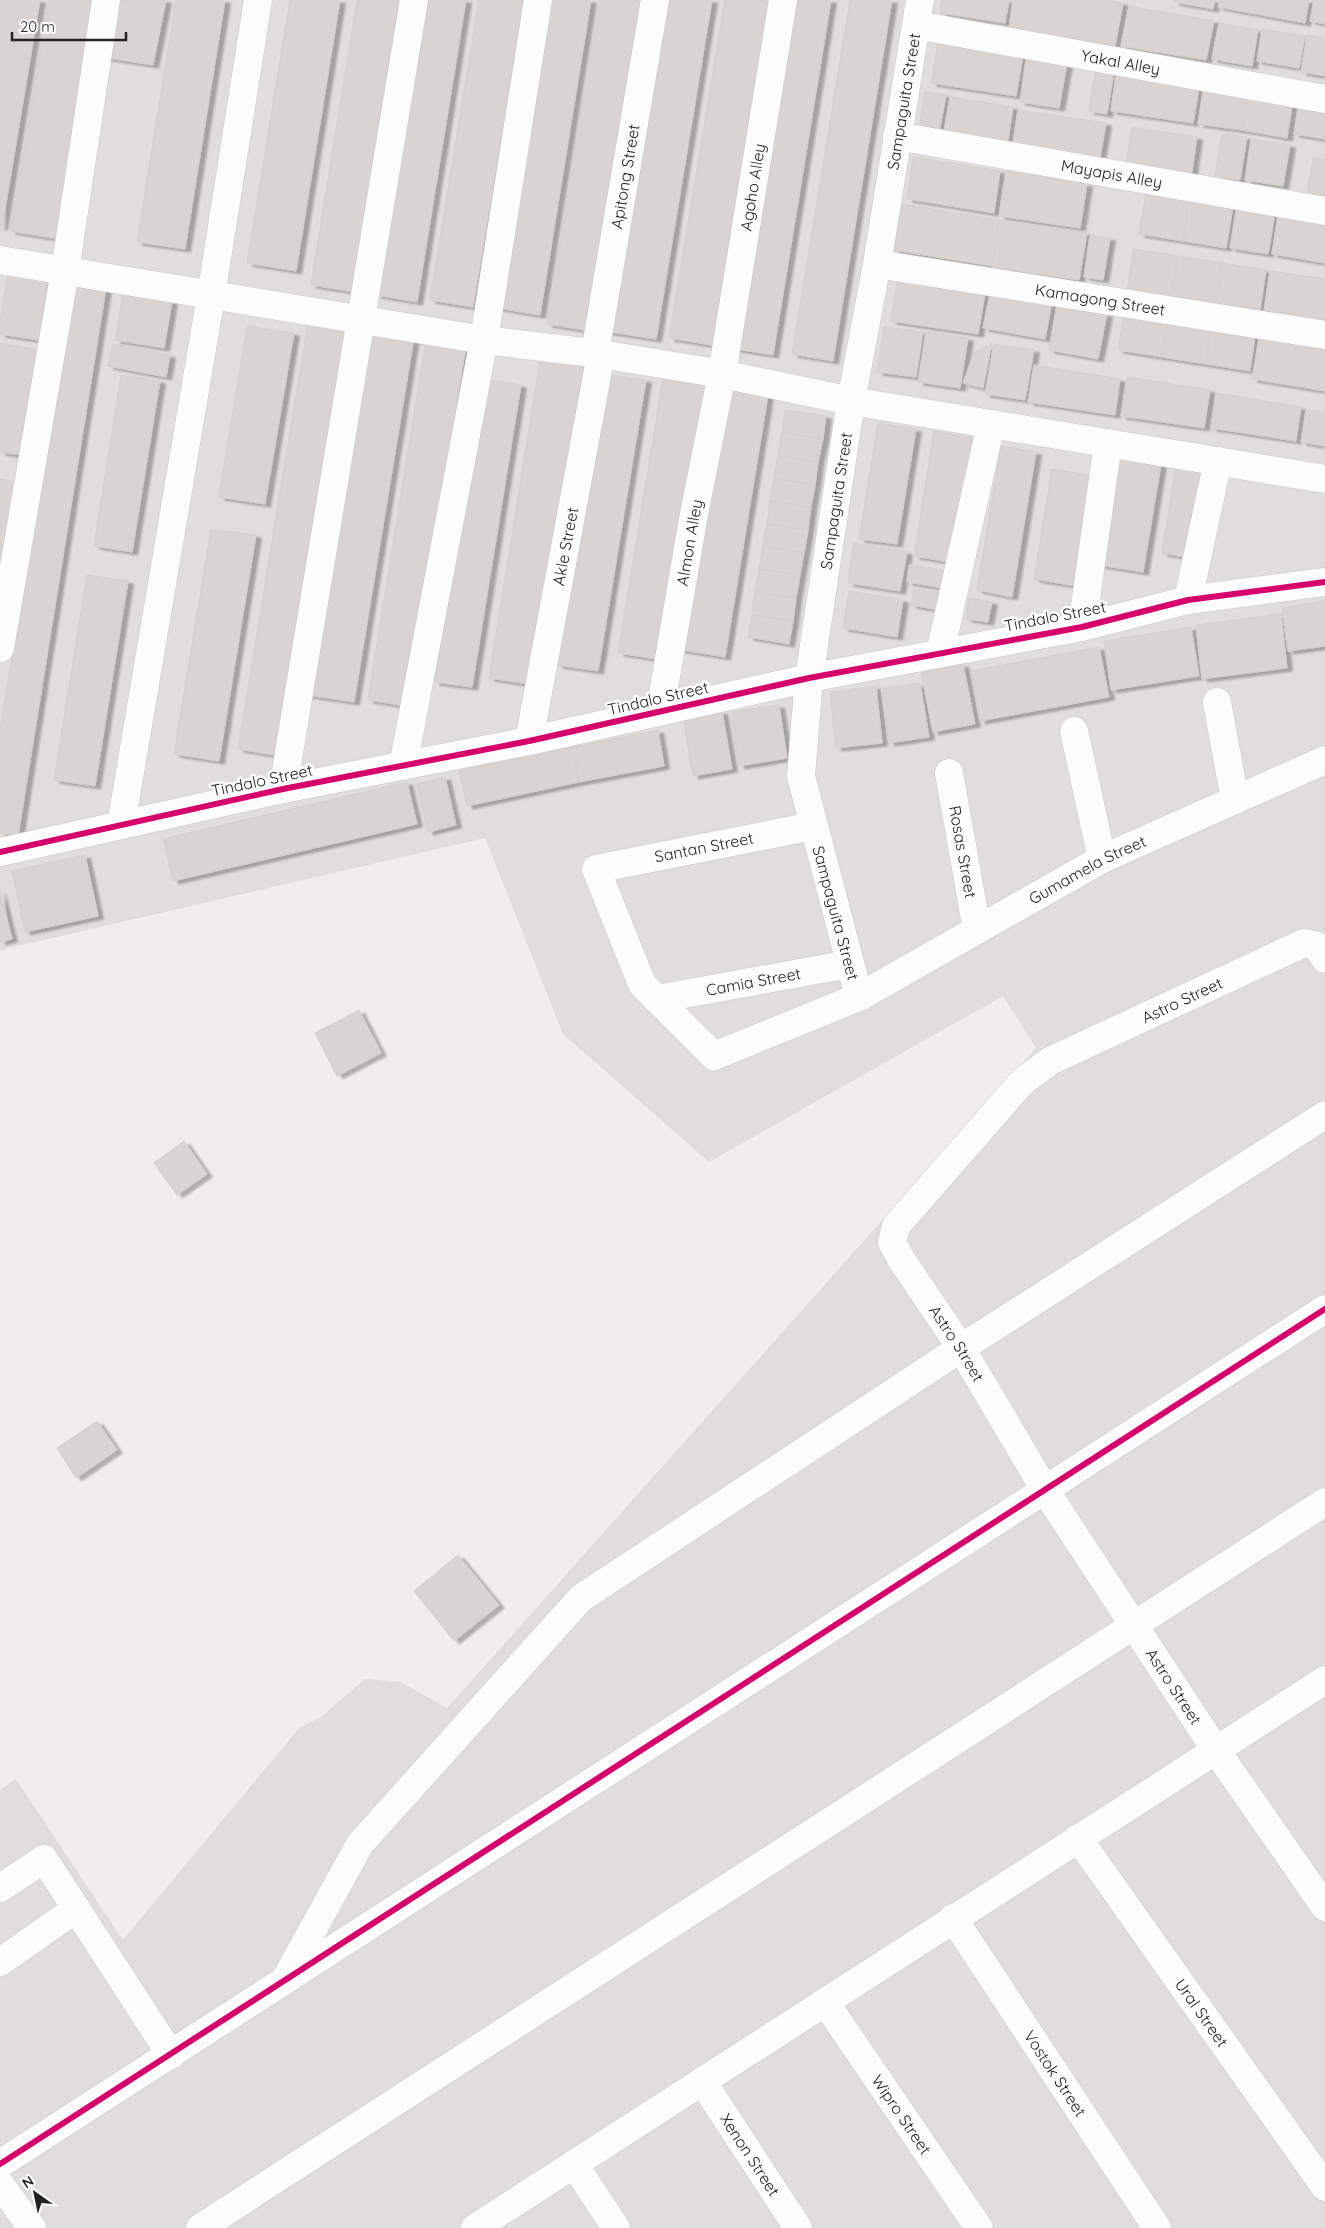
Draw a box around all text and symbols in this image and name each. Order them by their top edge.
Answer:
scale bar [12,10,126,42]
text: 20 m [20,17,55,36]
street label: Sampaguita Street [882,32,924,171]
street label: Yakal Alley [1080,45,1162,79]
street label: Apitong Street [606,123,644,230]
street label: Agoho Alley [735,142,769,232]
street label: Mayapis Alley [1060,155,1164,192]
street label: Kamagong Street [1034,279,1167,320]
street label: Sampaguita Street [816,431,856,571]
street label: Almon Alley [672,497,707,587]
street label: Akle Street [548,505,582,587]
street label: Tindalo Street [1003,596,1107,636]
street label: Tindalo Street [606,677,710,719]
street label: Tindalo Street [210,760,314,800]
street label: Rosas Street [945,804,981,899]
street label: Santan Street [653,828,755,866]
street label: Gumamela Street [1025,831,1149,909]
street label: Sampaguita Street [808,844,864,982]
street label: Camia Street [704,963,802,1000]
street label: Astro Street [1138,973,1226,1027]
street label: Astro Street [925,1301,989,1385]
street label: Astro Street [1142,1645,1206,1728]
street label: Ural Street [1171,1975,1233,2051]
street label: Vostok Street [1020,2026,1091,2120]
street label: Wipro Street [867,2071,936,2158]
street label: Xenon Street [716,2110,784,2200]
north arrow [10,2168,60,2218]
text: N [19,2172,37,2192]

